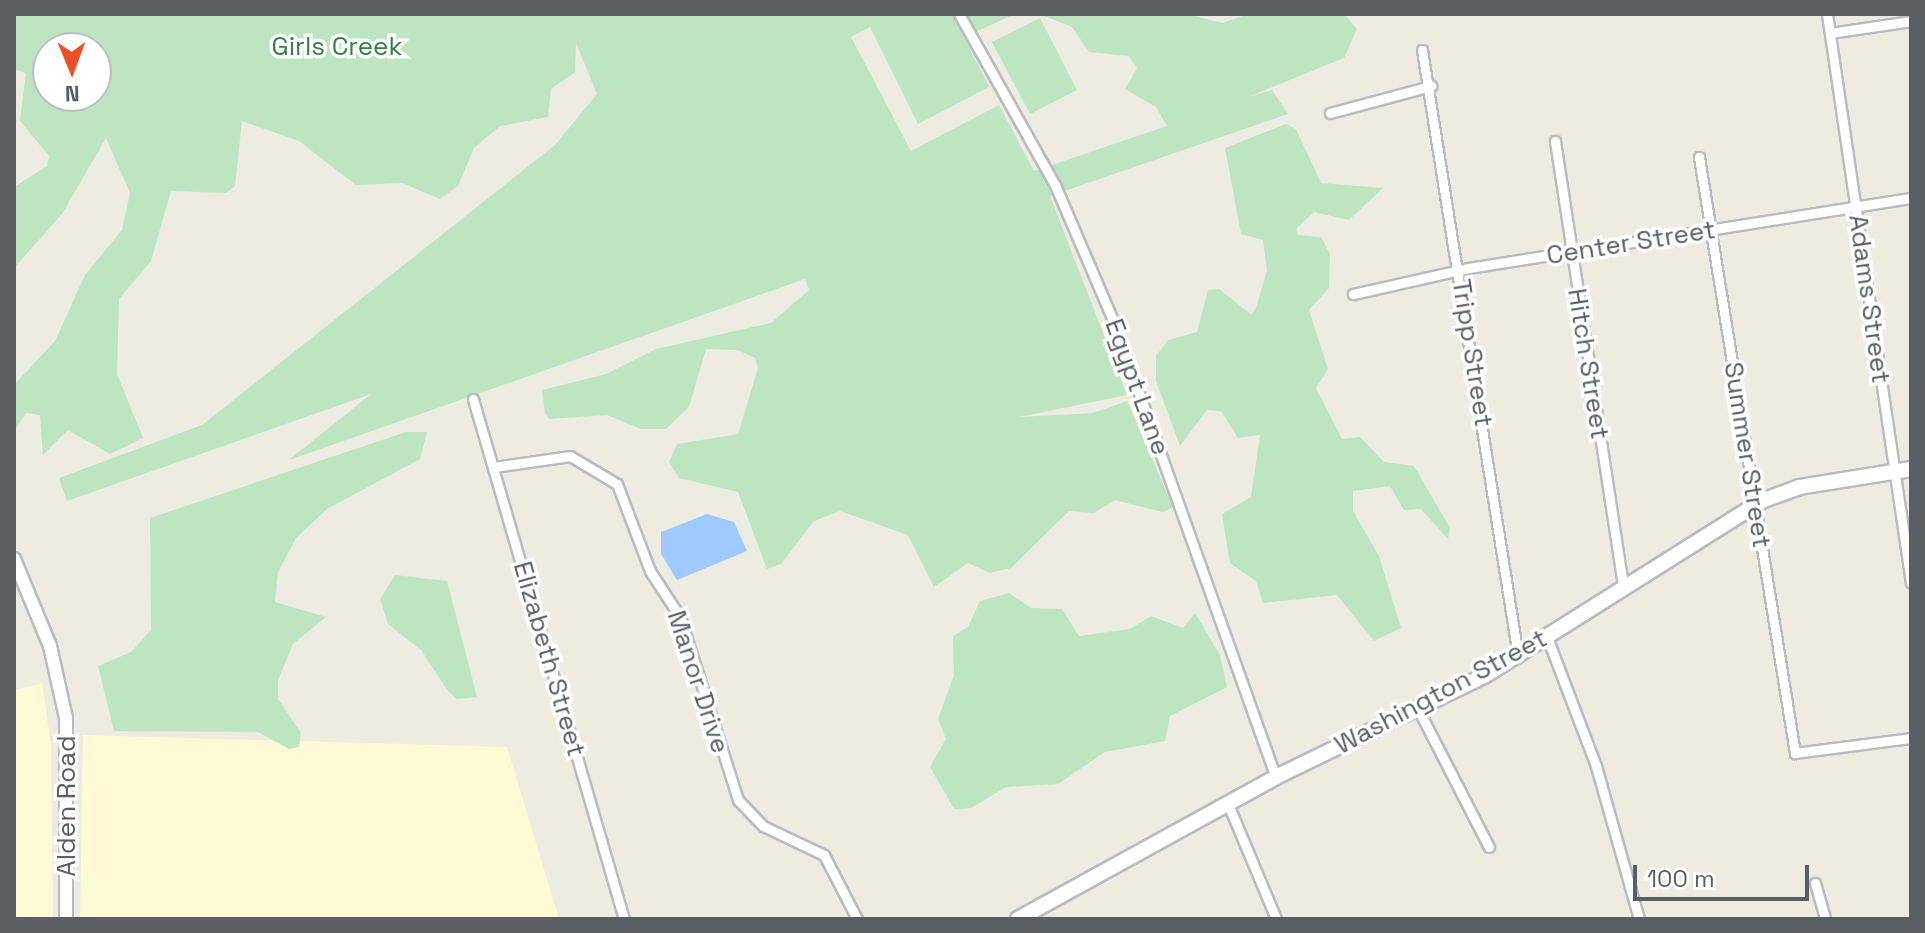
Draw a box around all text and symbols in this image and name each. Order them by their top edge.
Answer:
park label: Girls Creek [272,31,402,63]
north arrow [32,32,112,112]
text: N [65,80,80,108]
street label: Adams Street [1842,213,1896,385]
street label: Center Street [1544,214,1718,272]
street label: Tripp Street [1445,277,1499,429]
street label: Hitch Street [1561,286,1615,442]
street label: Egypt Lane [1098,315,1176,459]
street label: Summer Street [1717,360,1777,550]
street label: Elizabeth Street [506,558,592,760]
street label: Manor Drive [660,607,736,757]
street label: Washington Street [1330,623,1552,761]
street label: Alden Road [51,735,83,877]
scale bar [1637,849,1813,899]
text: 100 m [1647,863,1715,894]

